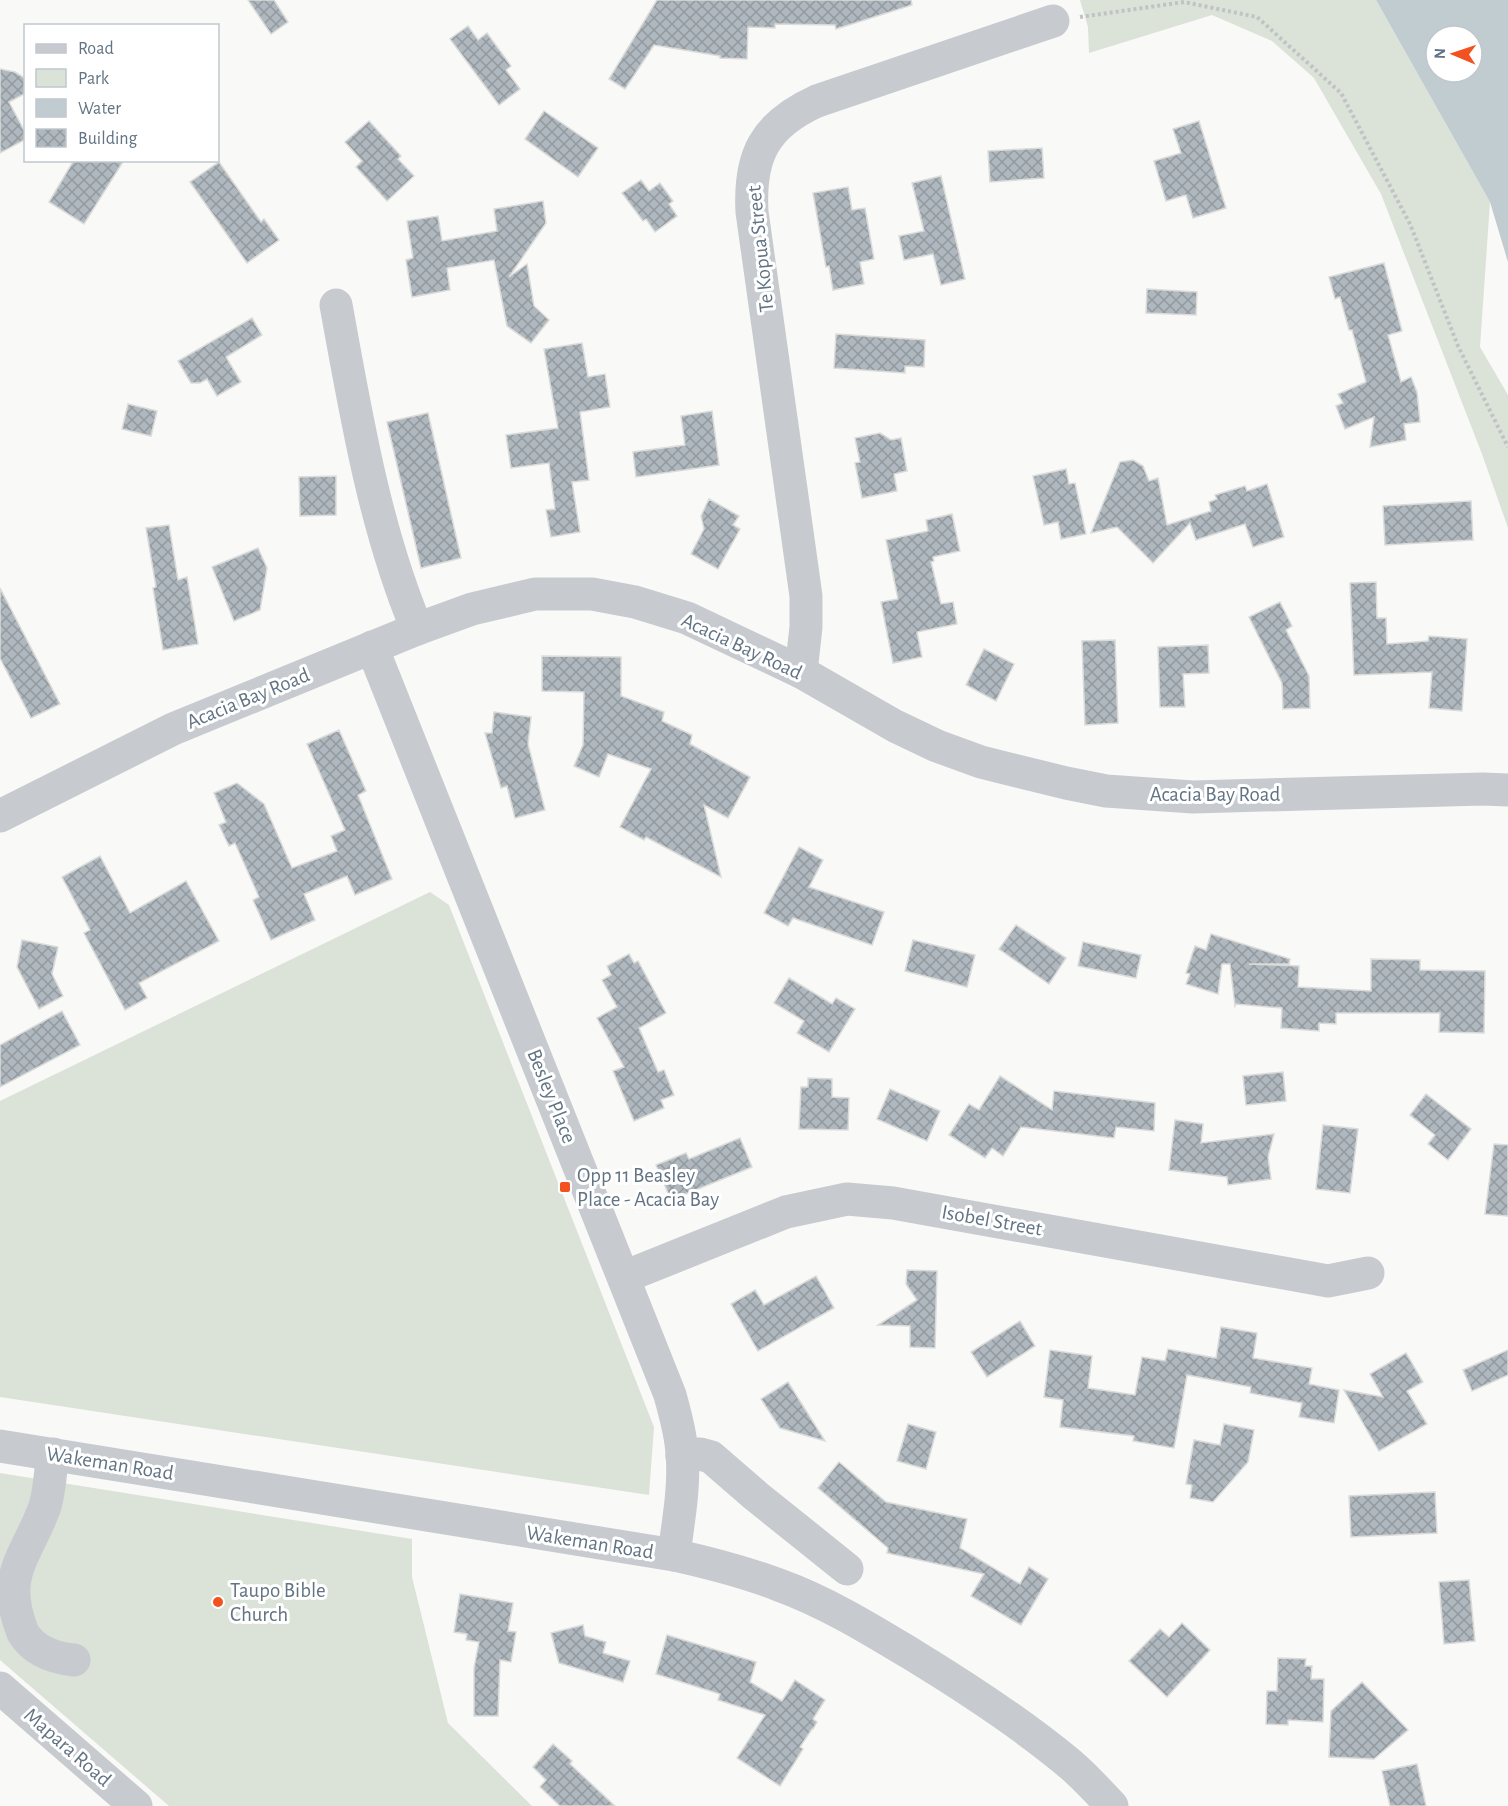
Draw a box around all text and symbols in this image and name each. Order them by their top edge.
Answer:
legend [24,24,219,162]
north arrow [1424,24,1484,84]
text: Road [78,40,114,58]
text: N [1432,48,1448,59]
text: Park [78,70,110,88]
text: Water [78,100,121,118]
text: Building [78,130,138,148]
street label: Te Kopua Street [743,184,778,313]
street label: Acacia Bay Road [678,609,805,684]
street label: Acacia Bay Road [184,664,313,733]
street label: Acacia Bay Road [1150,784,1280,805]
street label: Besley Place [523,1046,580,1146]
place label: Opp 11 Beasley Place - Acacia Bay [577,1165,719,1210]
marker: Opp 11 Beasley Place - Acacia Bay [558,1180,572,1194]
street label: Isobel Street [940,1201,1044,1240]
street label: Wakeman Road [45,1443,175,1484]
street label: Wakeman Road [525,1522,655,1563]
place label: Taupo Bible Church [230,1580,326,1625]
marker: Taupo Bible Church [211,1595,225,1609]
street label: Mapara Road [20,1704,115,1791]

